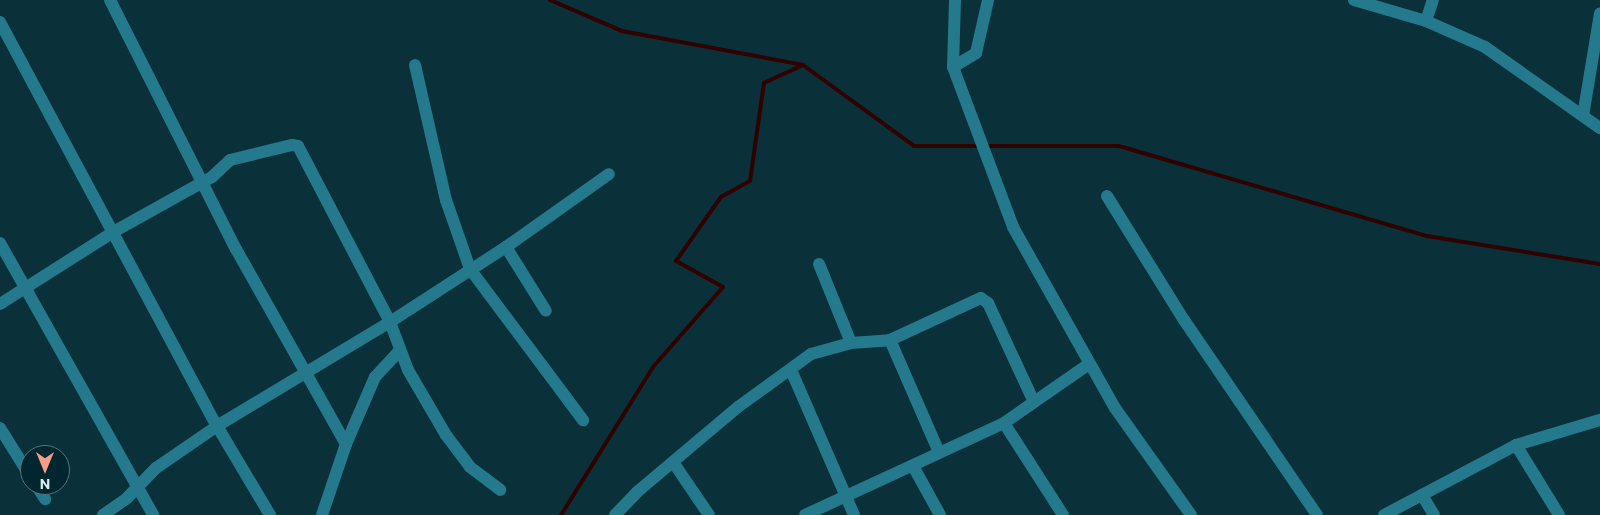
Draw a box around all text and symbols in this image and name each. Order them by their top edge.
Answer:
north arrow [20,445,70,495]
text: N [40,476,50,493]

